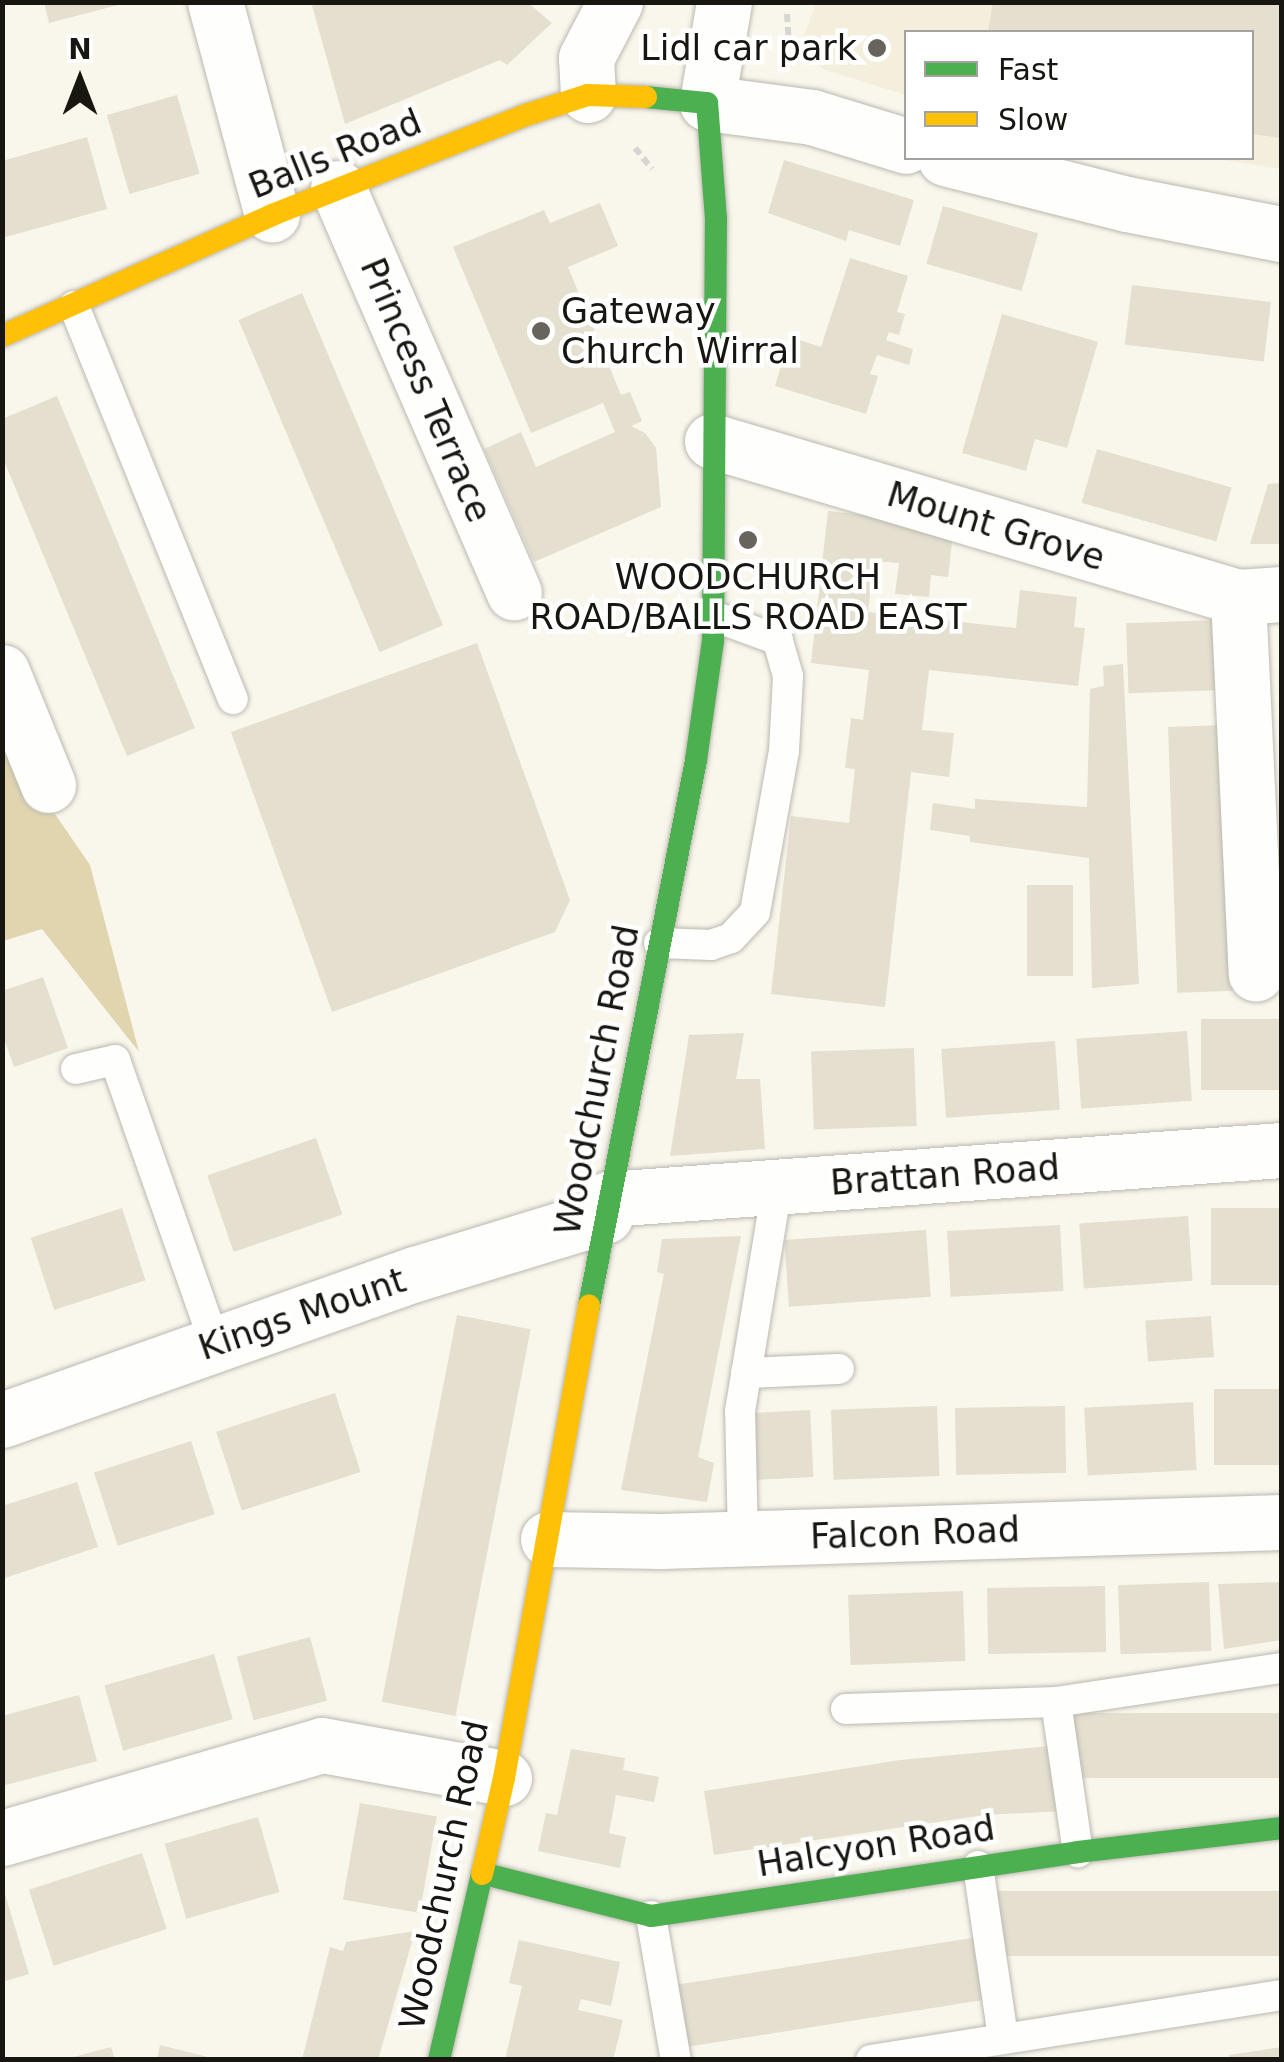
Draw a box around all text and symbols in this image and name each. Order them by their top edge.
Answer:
place label: Lidl car park [640,27,857,69]
north arrow [30,30,130,130]
legend [904,30,1254,160]
text: N [68,33,92,66]
marker: Lidl car park [866,37,888,59]
text: Fast [998,52,1058,87]
street label: Balls Road [243,100,427,208]
text: Slow [998,102,1068,137]
street label: Princess Terrace [351,252,501,528]
place label: Gateway Church Wirral [561,290,799,372]
marker: Gateway Church Wirral [530,320,552,342]
street label: Mount Grove [882,473,1110,579]
marker: WOODCHURCH ROAD/BALLS ROAD EAST [737,529,759,551]
place label: WOODCHURCH ROAD/BALLS ROAD EAST [529,556,967,638]
street label: Woodchurch Road [546,921,648,1239]
street label: Brattan Road [829,1146,1061,1204]
street label: Kings Mount [193,1259,411,1369]
street label: Falcon Road [809,1508,1021,1558]
street label: Woodchurch Road [391,1716,497,2034]
street label: Halcyon Road [754,1806,998,1886]

